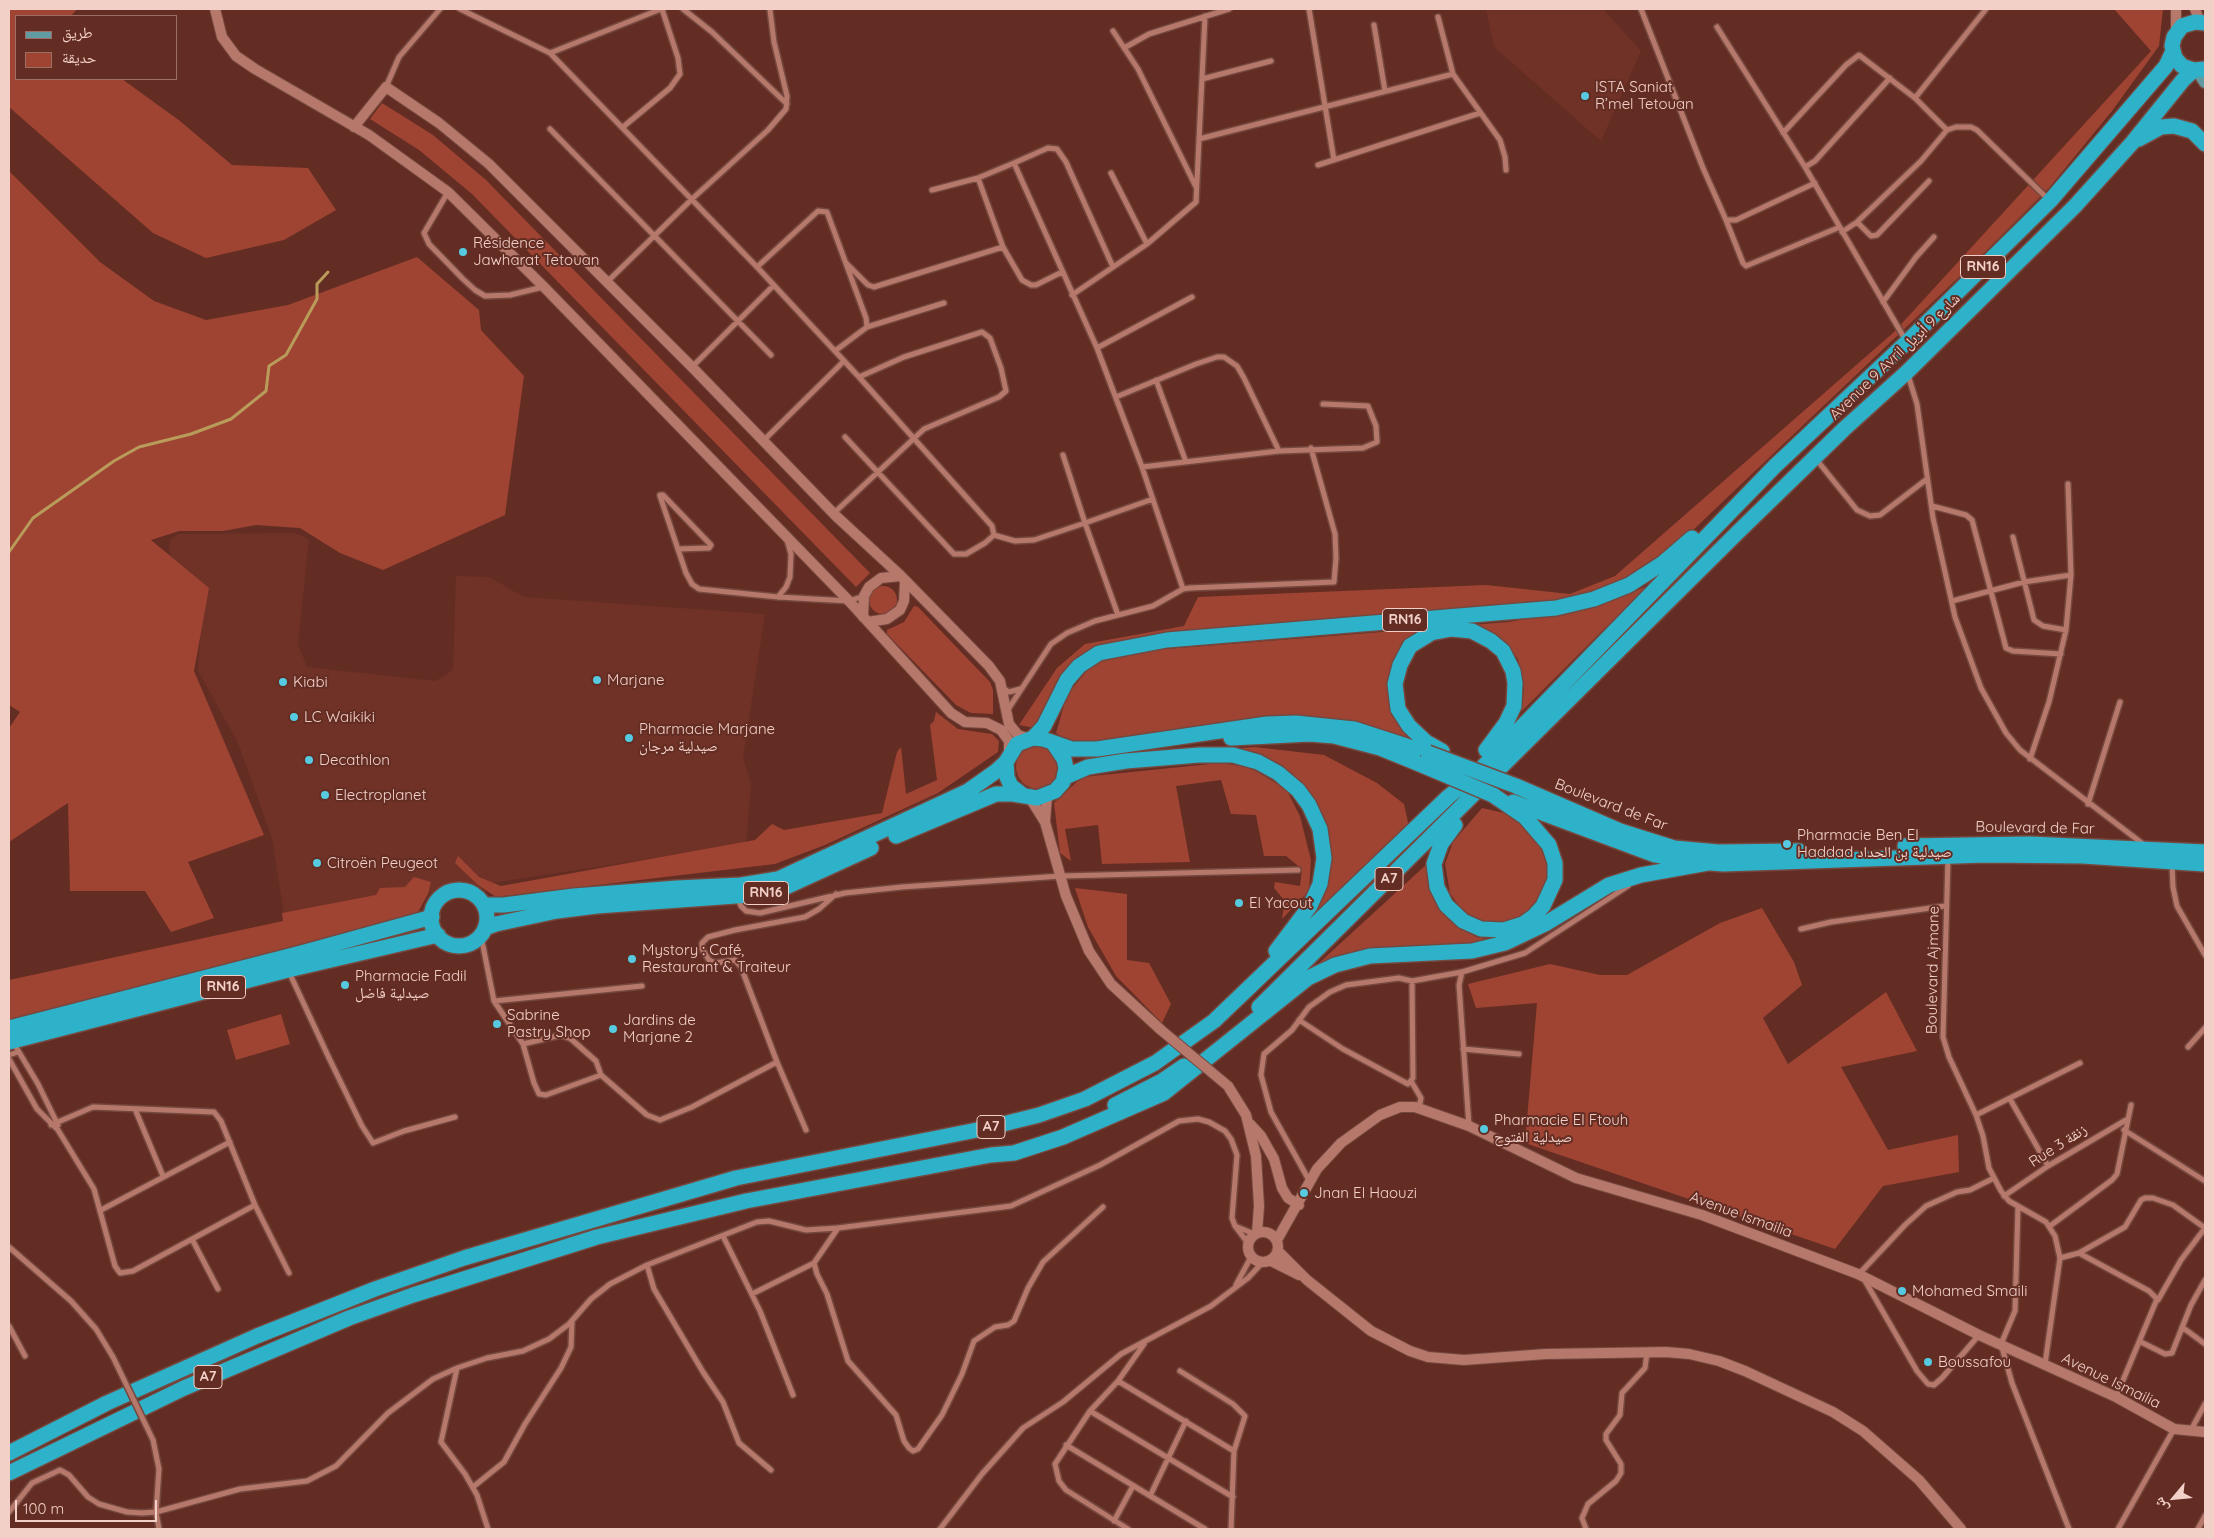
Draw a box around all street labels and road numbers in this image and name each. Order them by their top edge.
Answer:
road number: RN16 [1960,256,2006,278]
street label: Avenue 9 Avril شارع 9 أبريل [1826,290,1964,424]
road number: RN16 [1382,608,1428,632]
street label: Boulevard de Far [1552,775,1670,835]
street label: Boulevard de Far [1975,818,2095,838]
road number: A7 [1375,868,1403,891]
road number: RN16 [744,881,788,904]
street label: Boulevard Ajmane [1923,906,1943,1034]
road number: RN16 [200,976,246,999]
road number: A7 [977,1116,1005,1138]
street label: Rue 3 زنقة [2026,1121,2090,1171]
street label: Avenue Ismailia [1687,1188,1795,1242]
street label: Avenue Ismailia [2059,1349,2163,1413]
road number: A7 [194,1365,222,1388]

